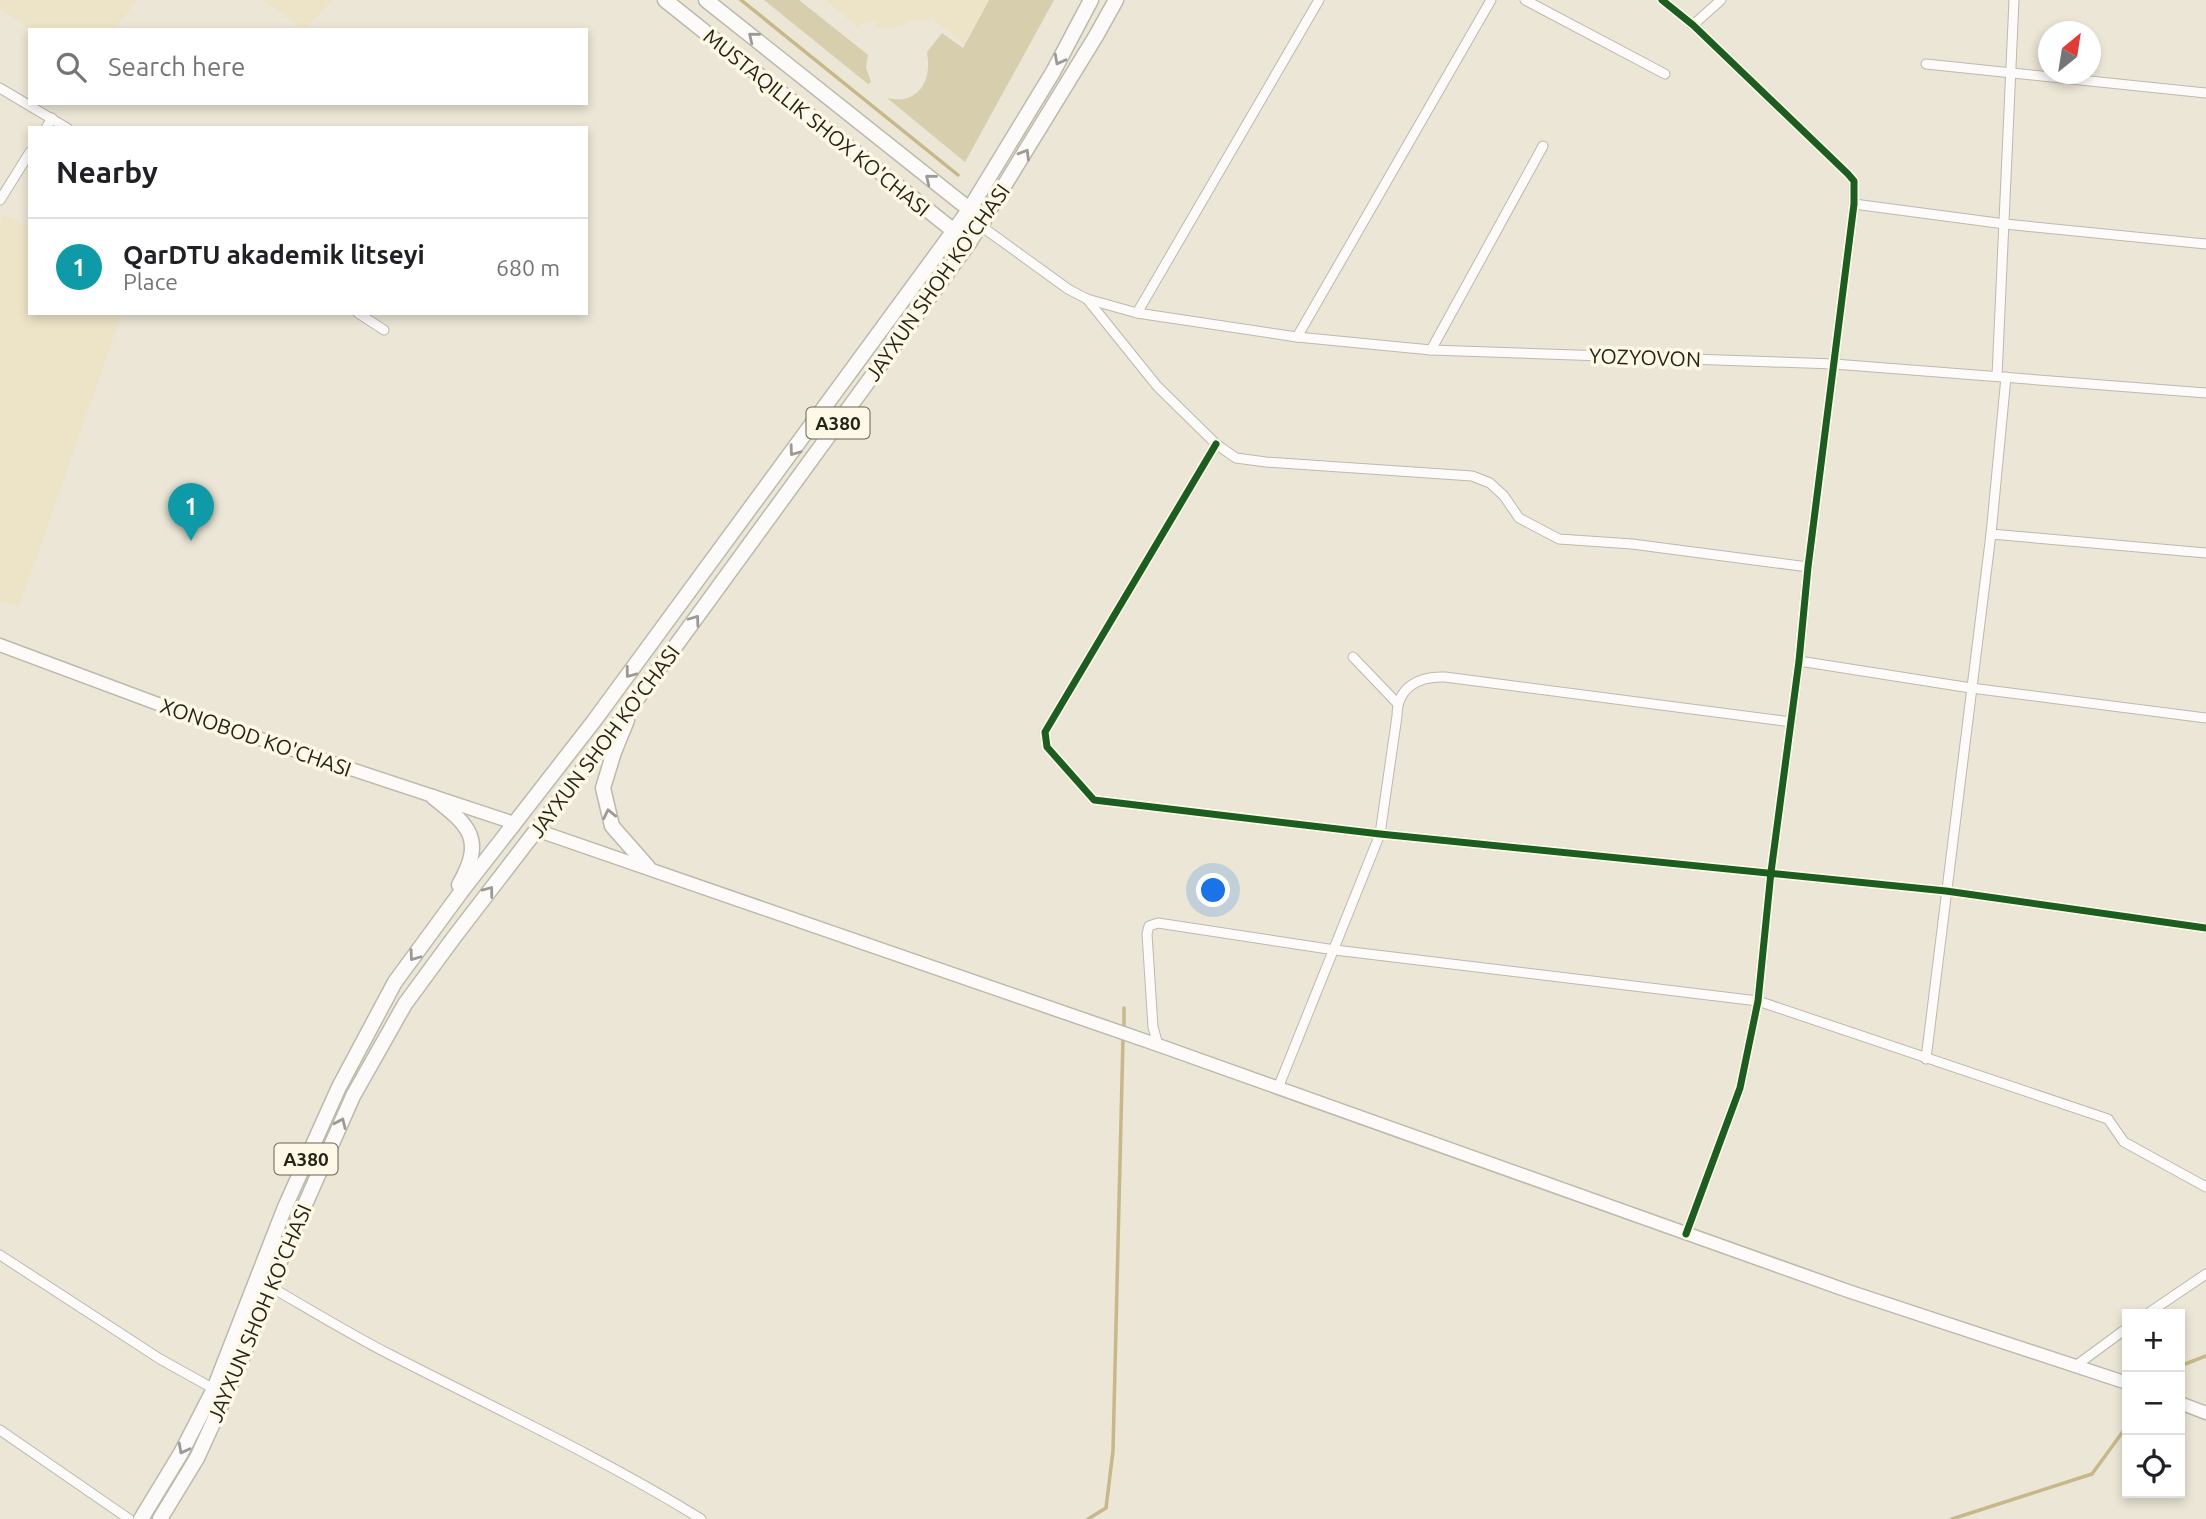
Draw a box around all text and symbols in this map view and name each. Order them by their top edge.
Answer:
north arrow [2038,21,2101,84]
street label: MUSTAQILLIK SHOX KO'CHASI [699,23,935,221]
search box [28,28,588,105]
one-way arrow [748,32,760,45]
icon: search [52,48,90,86]
text: Search here [108,52,245,81]
one-way arrow [1054,53,1068,65]
one-way arrow [1016,149,1029,162]
text: Nearby [56,155,158,189]
one-way arrow [926,175,939,187]
street label: JAYXUN SHOH KO'CHASI [860,179,1014,385]
text: QarDTU akademik litseyi [123,240,425,269]
text: 1 [73,255,85,280]
text: 680 m [496,255,560,280]
text: Place [123,269,178,294]
street label: YOZYOVON [1589,343,1701,371]
road number: A380 [806,408,870,438]
one-way arrow [790,443,802,456]
pin: 1 [168,483,214,541]
one-way arrow [687,615,699,627]
street label: JAYXUN SHOH KO'CHASI [524,640,684,842]
one-way arrow [625,665,638,678]
street label: XONOBOD KO'CHASI [157,693,355,781]
one-way arrow [602,808,617,820]
your location [1196,873,1230,907]
one-way arrow [481,886,493,899]
one-way arrow [410,948,422,961]
one-way arrow [333,1118,347,1131]
road number: A380 [274,1144,338,1175]
street label: JAYXUN SHOH KO'CHASI [202,1200,316,1426]
map controls [2122,1309,2185,1498]
button: + [2122,1309,2185,1372]
button: − [2122,1372,2185,1435]
button: locate [2122,1435,2185,1498]
one-way arrow [178,1442,191,1455]

